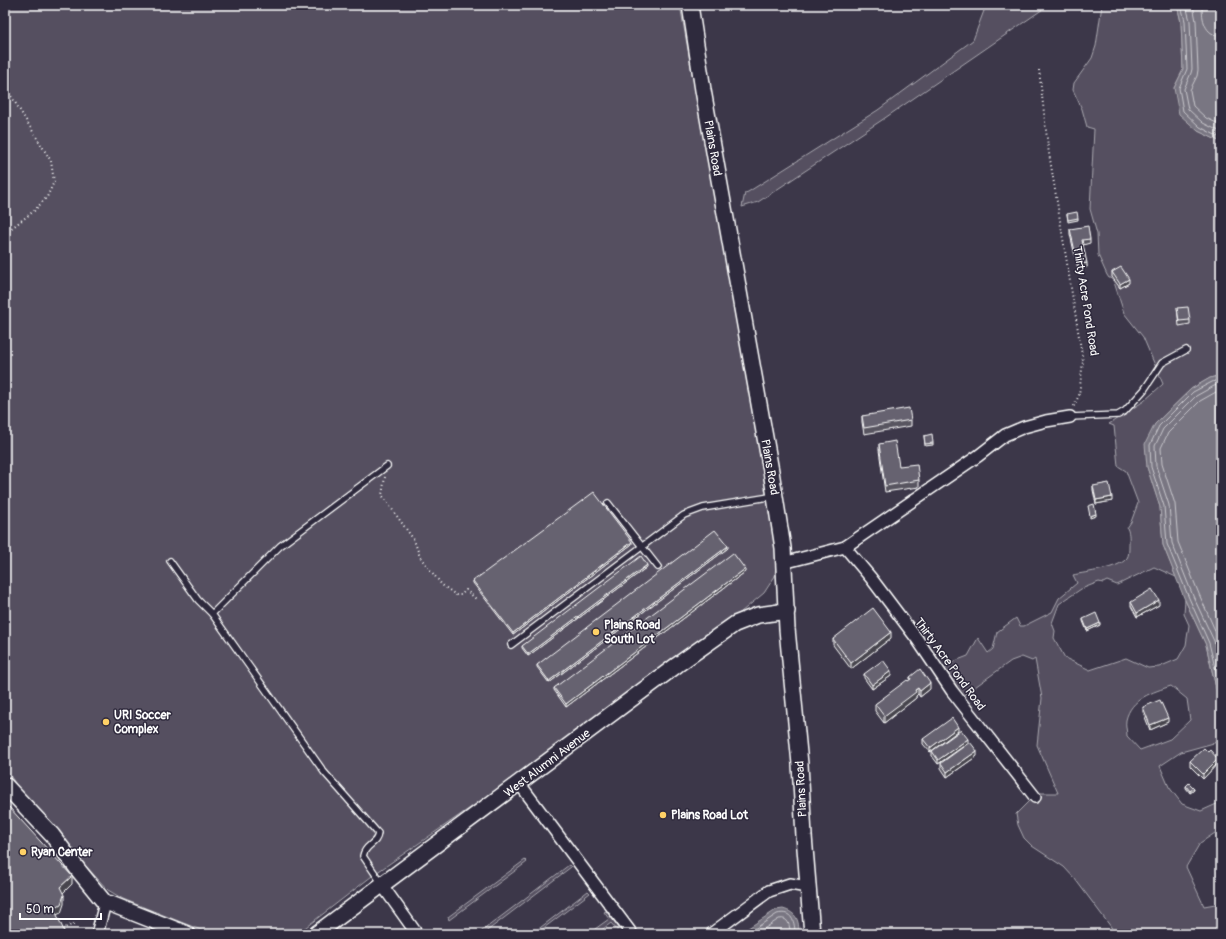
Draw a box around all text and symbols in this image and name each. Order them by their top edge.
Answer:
street label: Plains Road [700,119,725,177]
street label: Thirty Acre Pond Road [1069,245,1102,357]
street label: Plains Road [757,438,782,496]
street label: Thirty Acre Pond Road [911,615,988,714]
place label: Plains Road South Lot [604,618,661,647]
marker: Plains Road South Lot [591,627,601,637]
place label: URI Soccer Complex [114,708,171,737]
marker: URI Soccer Complex [101,717,111,727]
street label: West Alumni Avenue [501,726,594,801]
street label: Plains Road [793,760,810,818]
place label: Plains Road Lot [671,808,749,823]
marker: Plains Road Lot [658,810,668,820]
place label: Ryan Center [31,845,93,860]
marker: Ryan Center [18,847,28,857]
scale bar [20,895,101,921]
text: 50 m [26,902,54,917]

